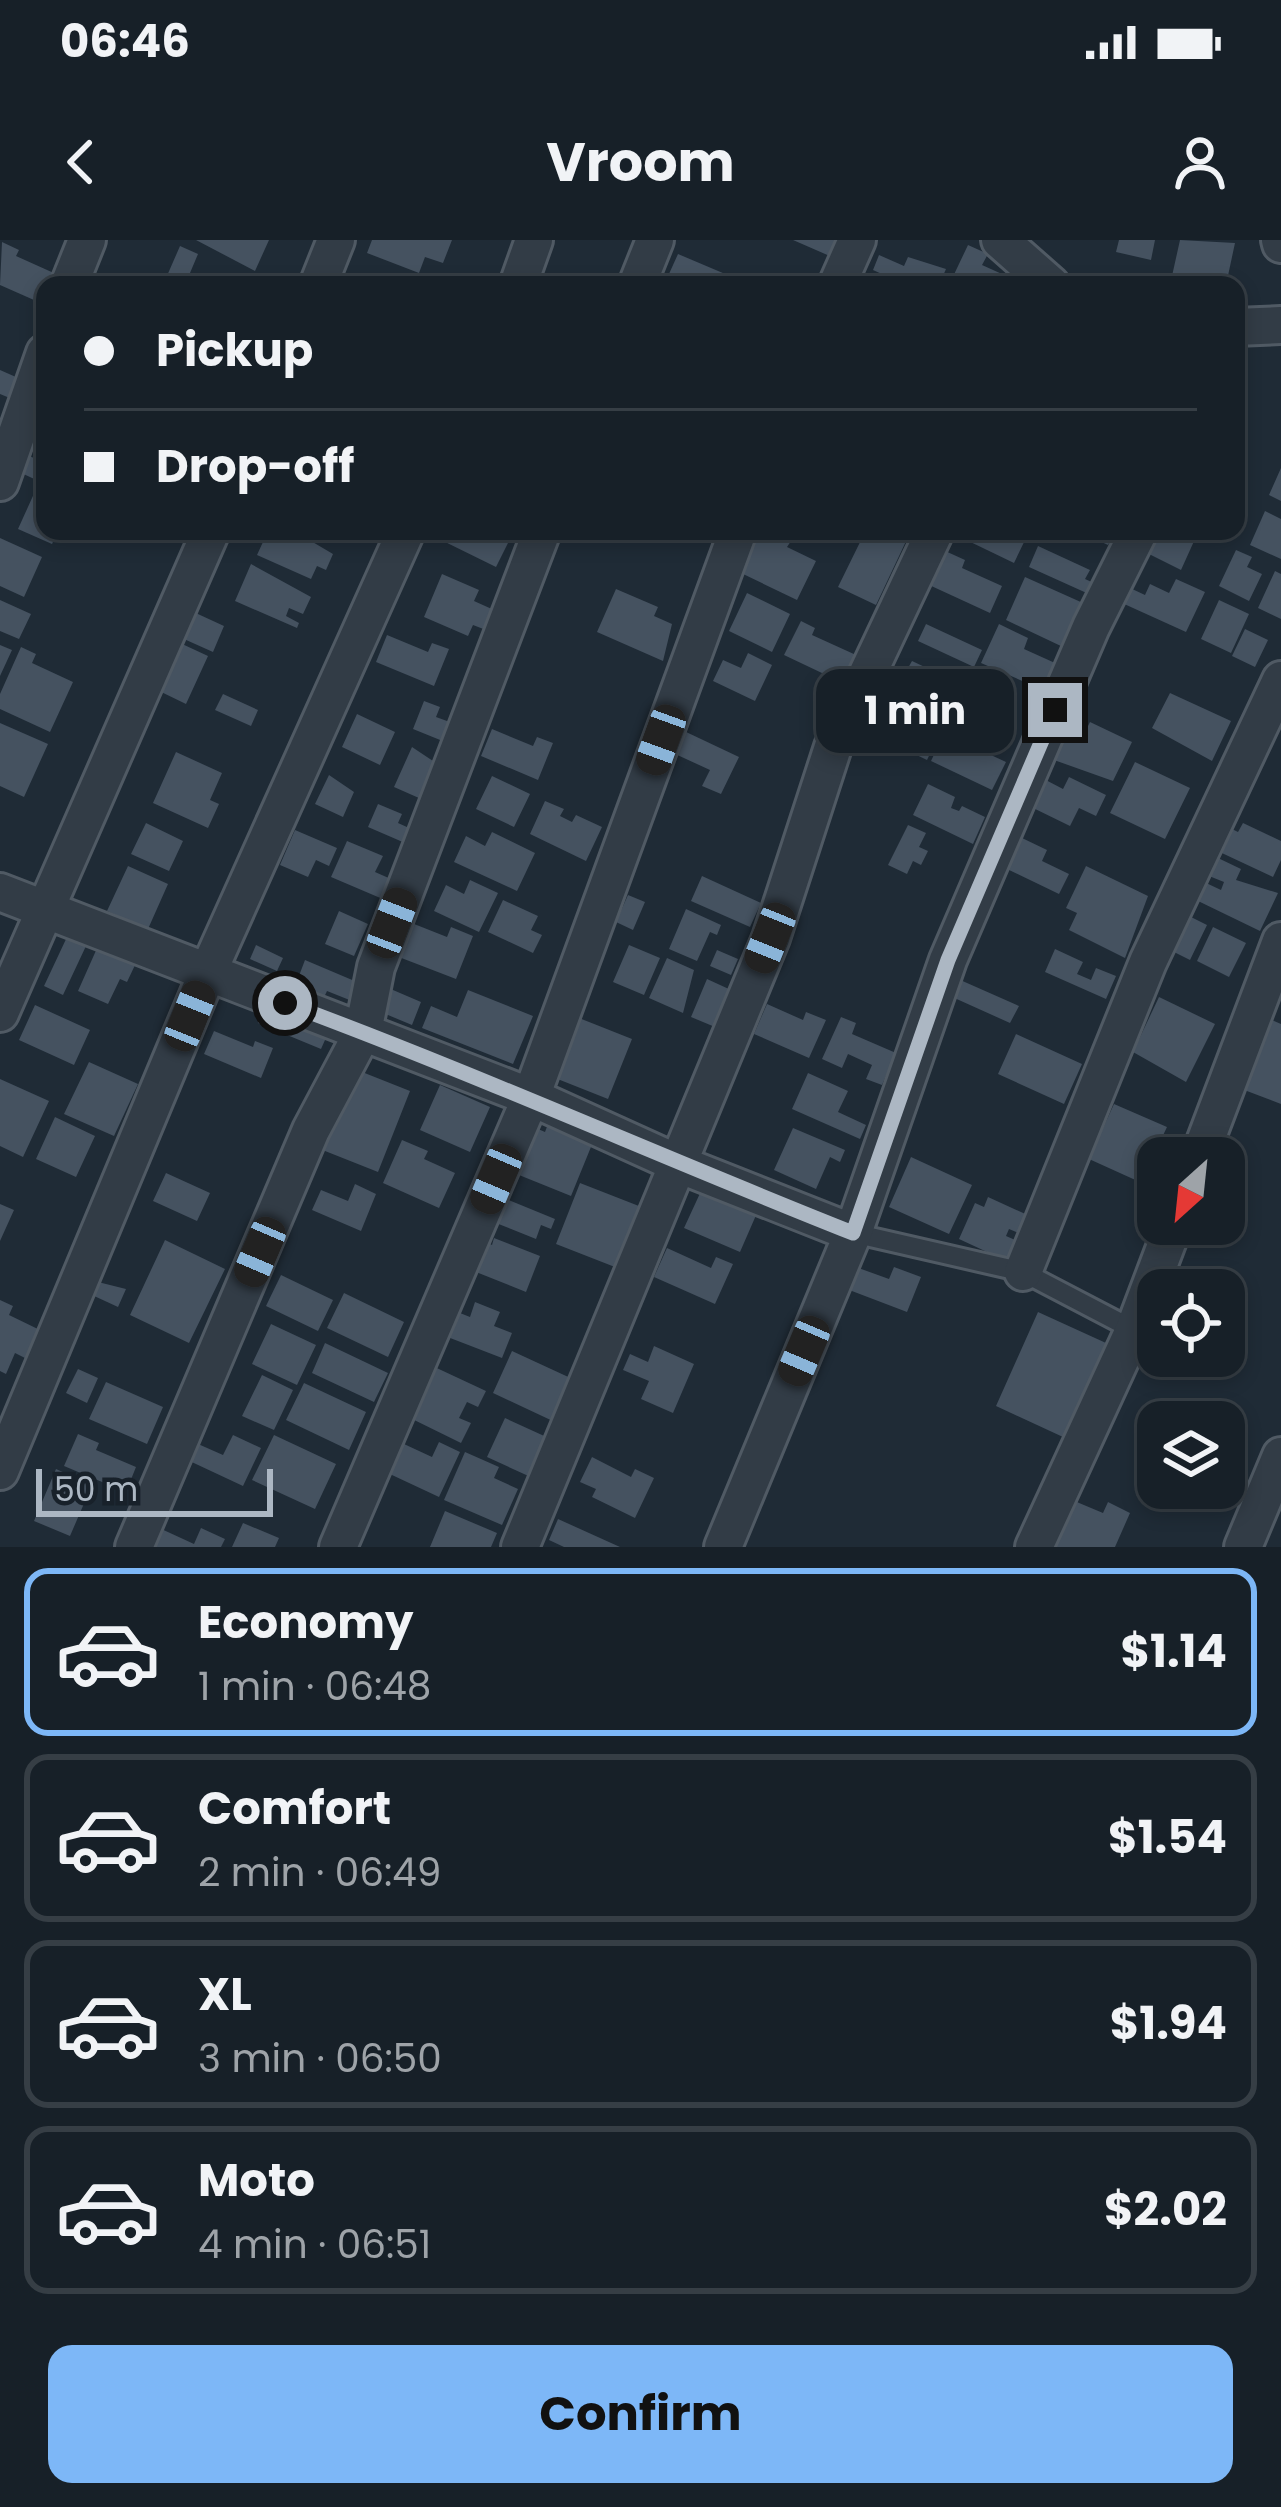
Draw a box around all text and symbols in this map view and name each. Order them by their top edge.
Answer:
text: 06:46 [60,10,190,73]
text: Vroom [546,124,735,200]
icon: back [48,129,114,195]
icon: person [1167,129,1233,195]
text: Pickup [156,319,313,382]
text: Drop-off [156,435,354,498]
callout: 1 min [815,668,1013,752]
text: 1 min [864,683,966,738]
route end [1028,683,1082,737]
car [632,700,690,780]
car [362,883,422,963]
car [740,898,800,978]
car [160,976,220,1056]
route start [258,976,312,1030]
north arrow [1137,1137,1245,1245]
map controls [1137,1137,1245,1509]
car [465,1139,527,1219]
car [229,1212,291,1292]
button: locate [1137,1269,1245,1377]
car [773,1311,835,1391]
button: layers [1137,1401,1245,1509]
scale bar [36,1463,273,1516]
text: 50 m [54,1466,138,1513]
text: Economy [198,1591,413,1654]
icon: car [54,1598,162,1706]
text: $1.14 [1120,1620,1227,1683]
text: 1 min · 06:48 [198,1659,431,1714]
text: Comfort [198,1777,391,1840]
icon: car [54,1784,162,1892]
text: $1.54 [1108,1806,1227,1869]
text: 2 min · 06:49 [198,1845,441,1900]
text: XL [198,1963,252,2026]
icon: car [54,1970,162,2078]
text: $1.94 [1110,1992,1227,2055]
text: 3 min · 06:50 [198,2031,442,2086]
text: Moto [198,2149,315,2212]
icon: car [54,2156,162,2264]
text: $2.02 [1104,2178,1227,2241]
text: 4 min · 06:51 [198,2217,431,2272]
button: Confirm [48,2345,1233,2483]

